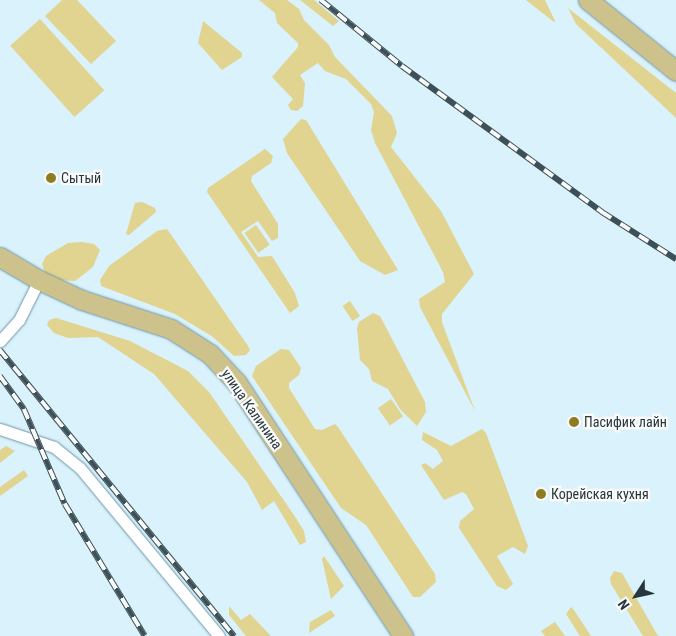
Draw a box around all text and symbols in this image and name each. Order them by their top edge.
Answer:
place label: Сытый [61,170,101,186]
marker: Сытый [45,172,57,184]
street label: улица Калинина [218,366,286,452]
place label: Пасифик лайн [584,414,667,430]
marker: Пасифик лайн [568,416,580,428]
place label: Корейская кухня [551,486,649,502]
marker: Корейская кухня [535,488,547,500]
north arrow [611,571,661,621]
text: N [615,597,633,613]

